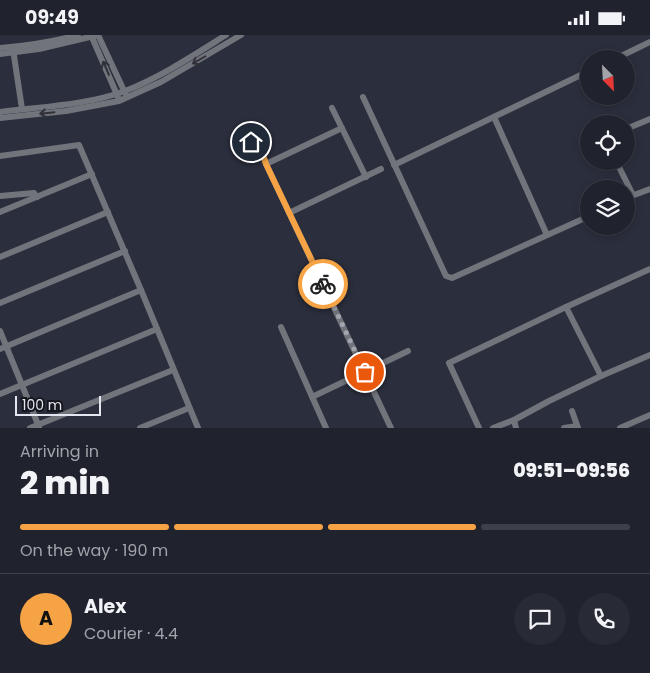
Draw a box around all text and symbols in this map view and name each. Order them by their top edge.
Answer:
text: 09:49 [25,4,79,31]
north arrow [580,50,635,105]
map controls [580,50,635,235]
one-way arrow [191,55,206,65]
one-way arrow [100,61,110,76]
one-way arrow [40,108,56,118]
button: locate [580,115,635,170]
pin [230,121,272,163]
icon: home [237,128,265,156]
button: layers [580,180,635,235]
courier [298,259,348,309]
icon: bike [309,270,337,298]
pin [344,351,386,393]
icon: bag [351,358,379,386]
scale bar [15,393,101,416]
text: 100 m [22,395,62,415]
text: Arriving in [20,440,99,463]
text: 09:51–09:56 [513,457,630,484]
text: 2 min [20,460,110,505]
text: On the way · 190 m [20,539,168,562]
text: Alex [84,593,126,620]
button: chat [514,593,566,645]
button: phone [578,593,630,645]
text: A [39,605,53,632]
text: Courier · 4.4 [84,622,178,645]

